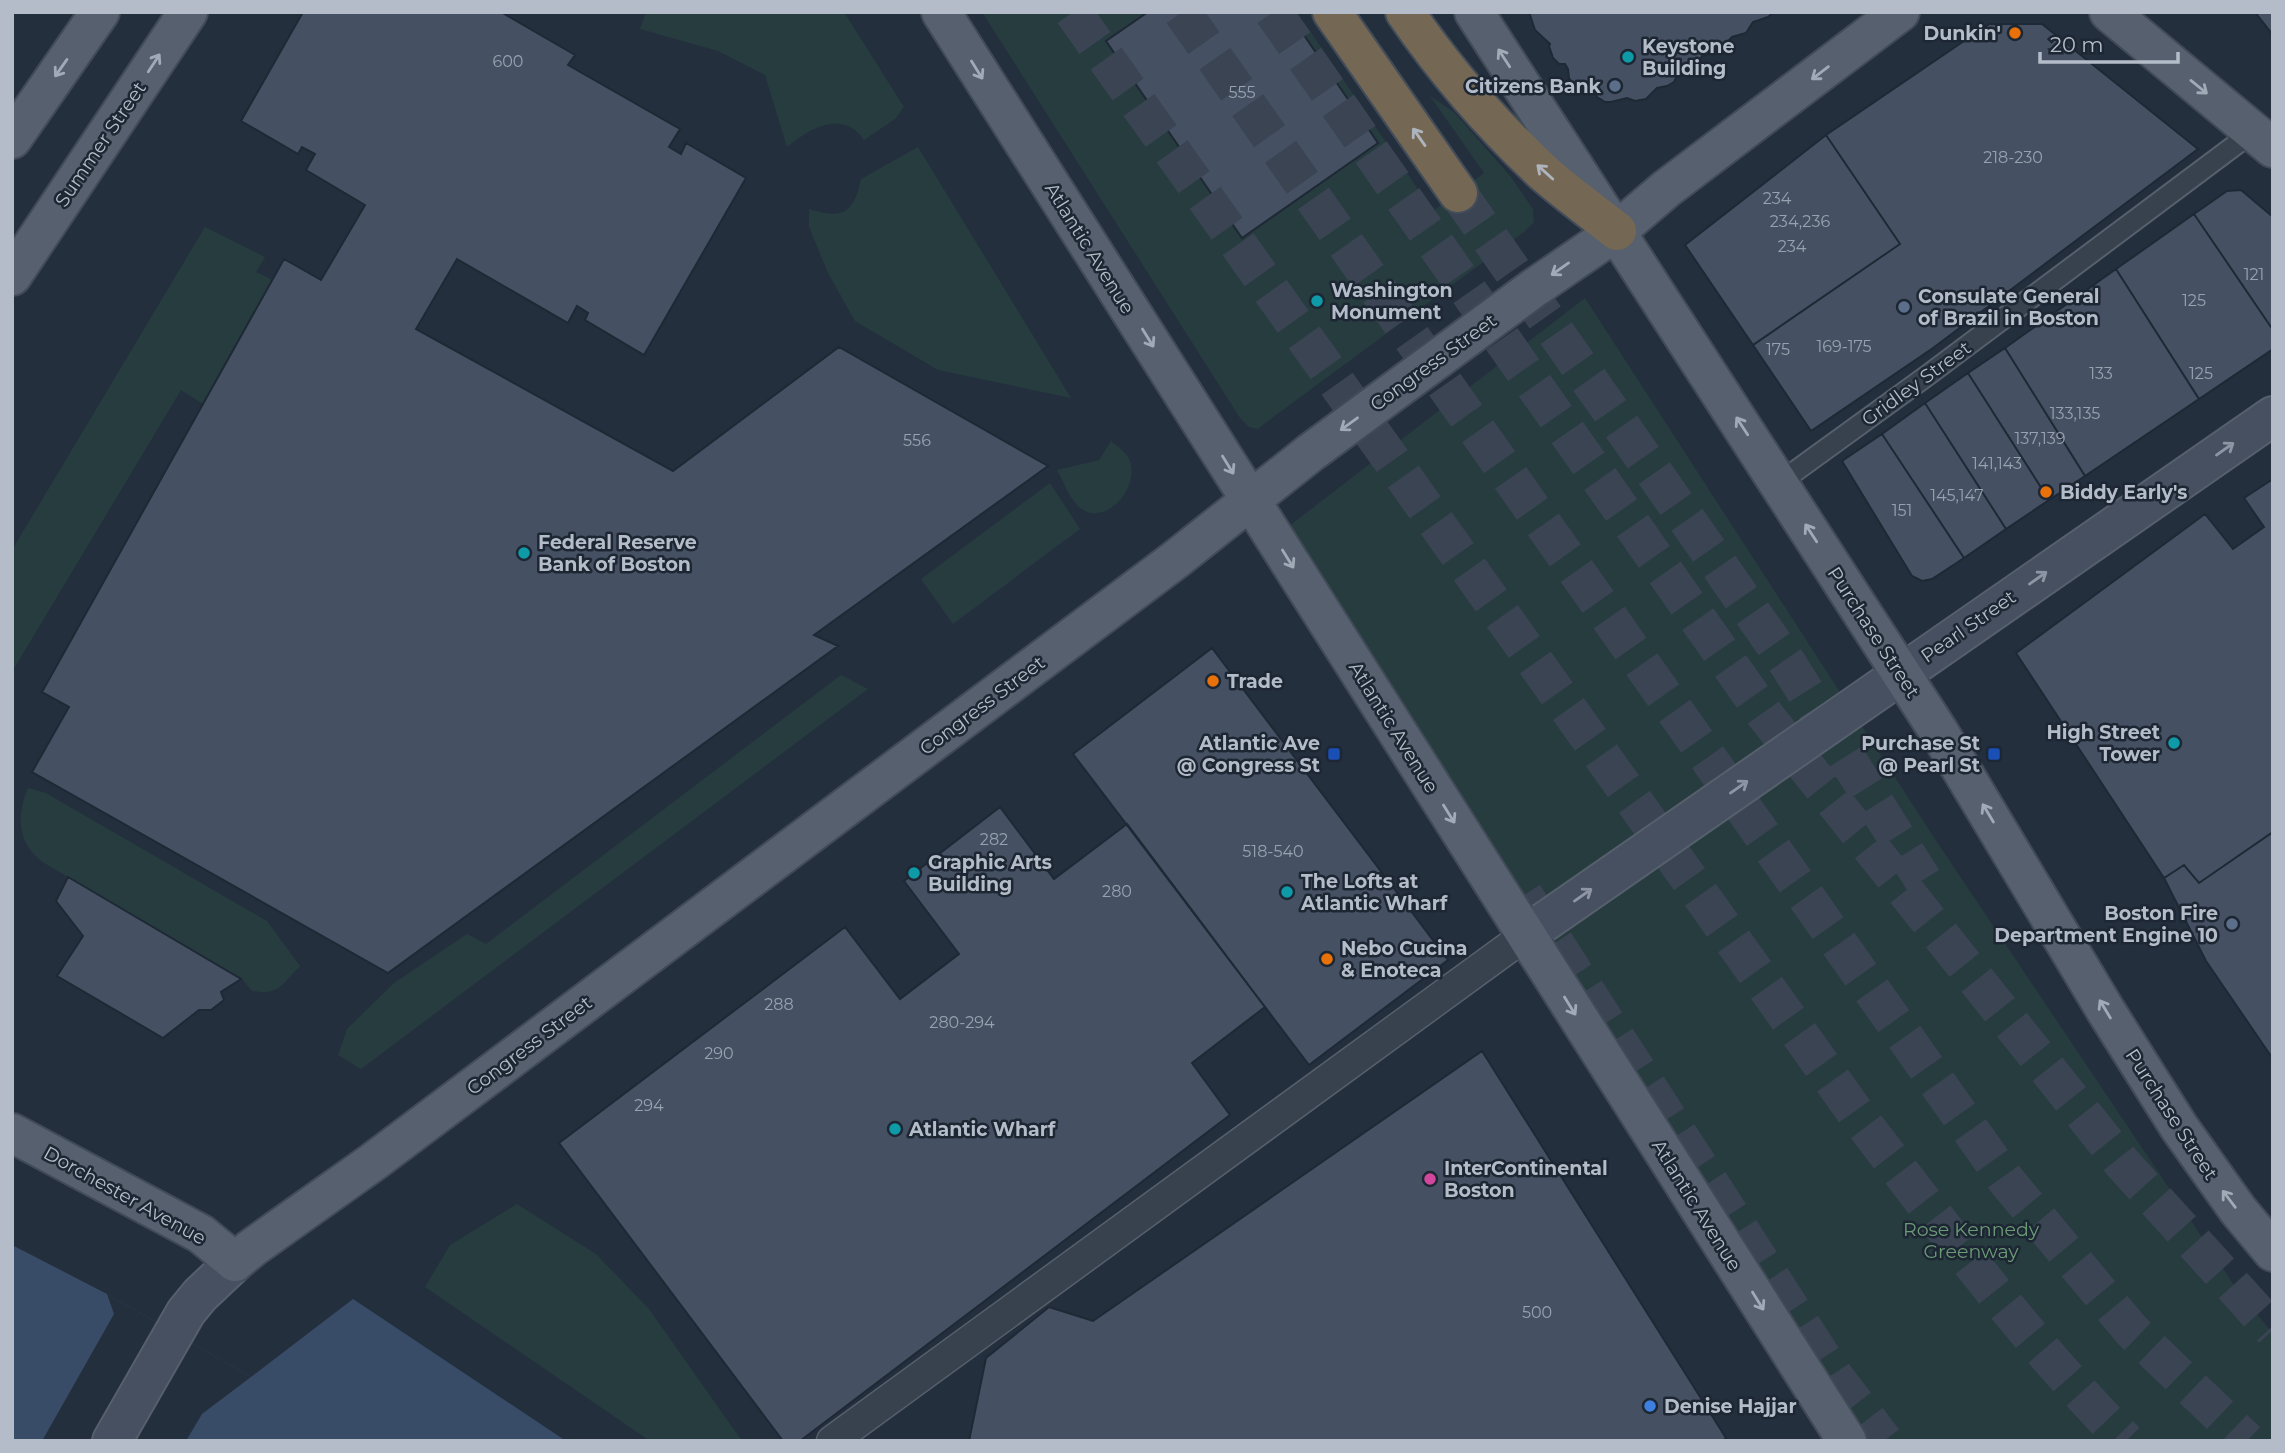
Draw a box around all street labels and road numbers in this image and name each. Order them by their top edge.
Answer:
street label: Summer Street [50,77,151,211]
street label: Atlantic Avenue [1040,178,1139,318]
street label: Congress Street [1366,309,1501,416]
street label: Gridley Street [1857,336,1976,431]
street label: Purchase Street [1823,562,1925,702]
street label: Pearl Street [1916,585,2020,668]
street label: Congress Street [915,651,1050,760]
street label: Atlantic Avenue [1344,657,1443,797]
street label: Congress Street [462,991,597,1100]
street label: Purchase Street [2121,1044,2223,1184]
street label: Atlantic Avenue [1647,1135,1746,1275]
street label: Dorchester Avenue [39,1141,210,1250]

